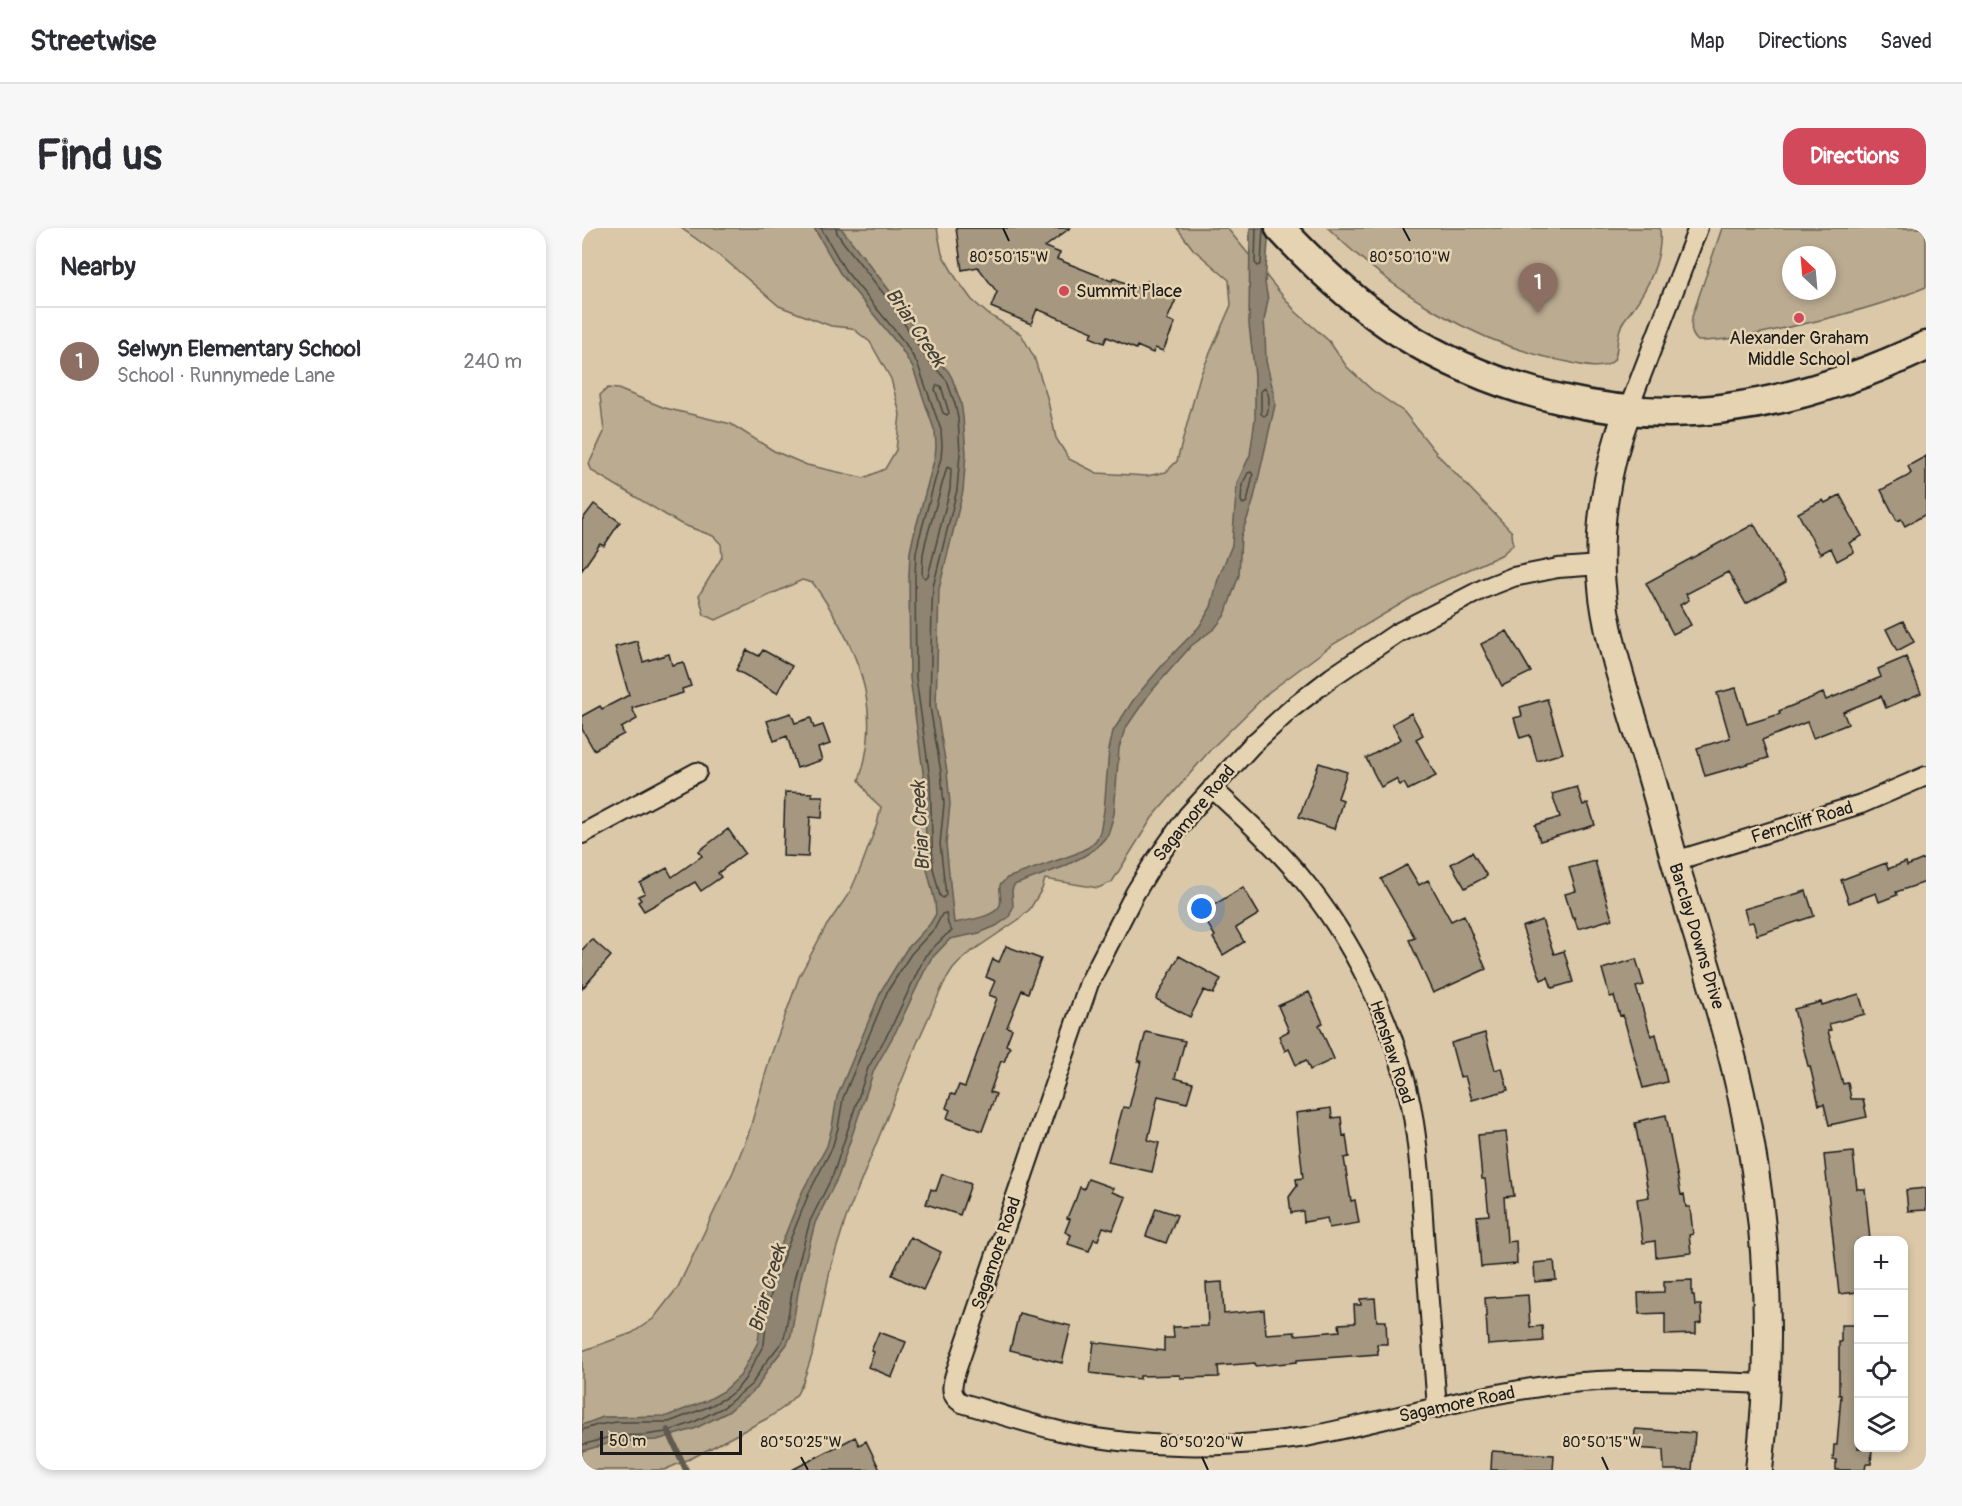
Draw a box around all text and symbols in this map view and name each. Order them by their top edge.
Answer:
text: Streetwise [30,24,156,59]
text: Map [1690,28,1725,55]
text: Directions [1758,28,1847,55]
text: Saved [1880,28,1932,55]
button: Directions [1783,128,1926,185]
text: Find us [36,130,162,182]
north arrow [1782,246,1836,300]
text: 80°50'15"W [970,248,1048,267]
text: 80°50'10"W [1370,248,1451,267]
text: Nearby [60,251,136,283]
pin: 1 [1518,264,1558,313]
place label: Summit Place [1076,280,1182,303]
water label: Briar Creek [880,283,952,373]
marker: Summit Place [1057,284,1071,298]
marker: Alexander Graham Middle School [1792,311,1806,325]
place label: Alexander Graham Middle School [1729,327,1869,371]
text: Selwyn Elementary School [117,335,361,363]
text: 1 [76,349,83,374]
text: 240 m [463,349,522,374]
text: School · Runnymede Lane [117,363,335,388]
street label: Sagamore Road [1148,760,1240,866]
water label: Briar Creek [906,779,935,872]
street label: Ferncliff Road [1748,796,1856,849]
street label: Barclay Downs Drive [1663,860,1730,1012]
your location [1187,894,1216,923]
street label: Henshaw Road [1364,998,1419,1107]
street label: Sagamore Road [966,1194,1027,1313]
map controls [1854,1236,1908,1452]
button: + [1854,1236,1908,1290]
water label: Briar Creek [743,1240,792,1335]
button: − [1854,1290,1908,1344]
button: locate [1854,1344,1908,1398]
street label: Sagamore Road [1397,1381,1517,1428]
button: layers [1854,1398,1908,1452]
scale bar [600,1428,742,1456]
text: 50 m [609,1431,646,1451]
text: 80°50'25"W [760,1433,842,1452]
text: 80°50'20"W [1160,1433,1244,1452]
text: 80°50'15"W [1563,1433,1641,1452]

